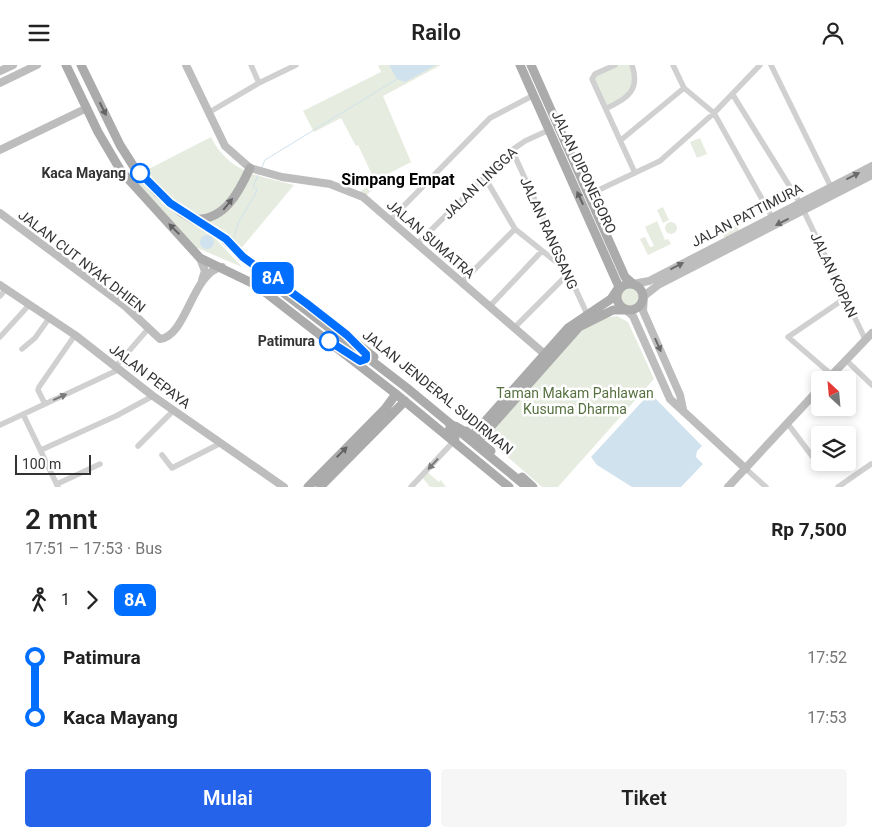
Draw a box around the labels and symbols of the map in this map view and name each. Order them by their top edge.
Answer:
one-way arrow [99,102,107,116]
street label: JALAN DIPONEGORO [548,108,620,236]
street label: JALAN LINGGA [440,144,520,222]
marker: Kaca Mayang [130,163,150,183]
place label: Kaca Mayang [41,165,126,181]
district label: Simpang Empat [341,170,455,189]
one-way arrow [846,172,860,180]
street label: JALAN RANGSANG [517,174,581,292]
street label: JALAN PATTIMURA [689,180,805,250]
one-way arrow [576,191,584,205]
street label: JALAN SUMATRA [384,197,478,281]
one-way arrow [222,198,233,211]
street label: JALAN CUT NYAK DHIEN [15,206,149,316]
one-way arrow [775,218,789,226]
one-way arrow [168,223,180,235]
street label: JALAN KOPAN [807,230,861,320]
line badge: 8A [250,262,296,294]
one-way arrow [670,262,685,270]
street label: JALAN JENDERAL SUDIRMAN [360,326,516,458]
marker: Patimura [319,331,339,351]
place label: Patimura [258,333,316,349]
one-way arrow [654,338,662,352]
street label: JALAN PEPAYA [106,340,194,412]
north arrow [811,371,856,416]
park label: Taman Makam Pahlawan Kusuma Dharma [496,385,654,417]
one-way arrow [53,393,67,401]
one-way arrow [336,447,348,459]
scale bar [15,452,91,475]
one-way arrow [427,458,438,471]

